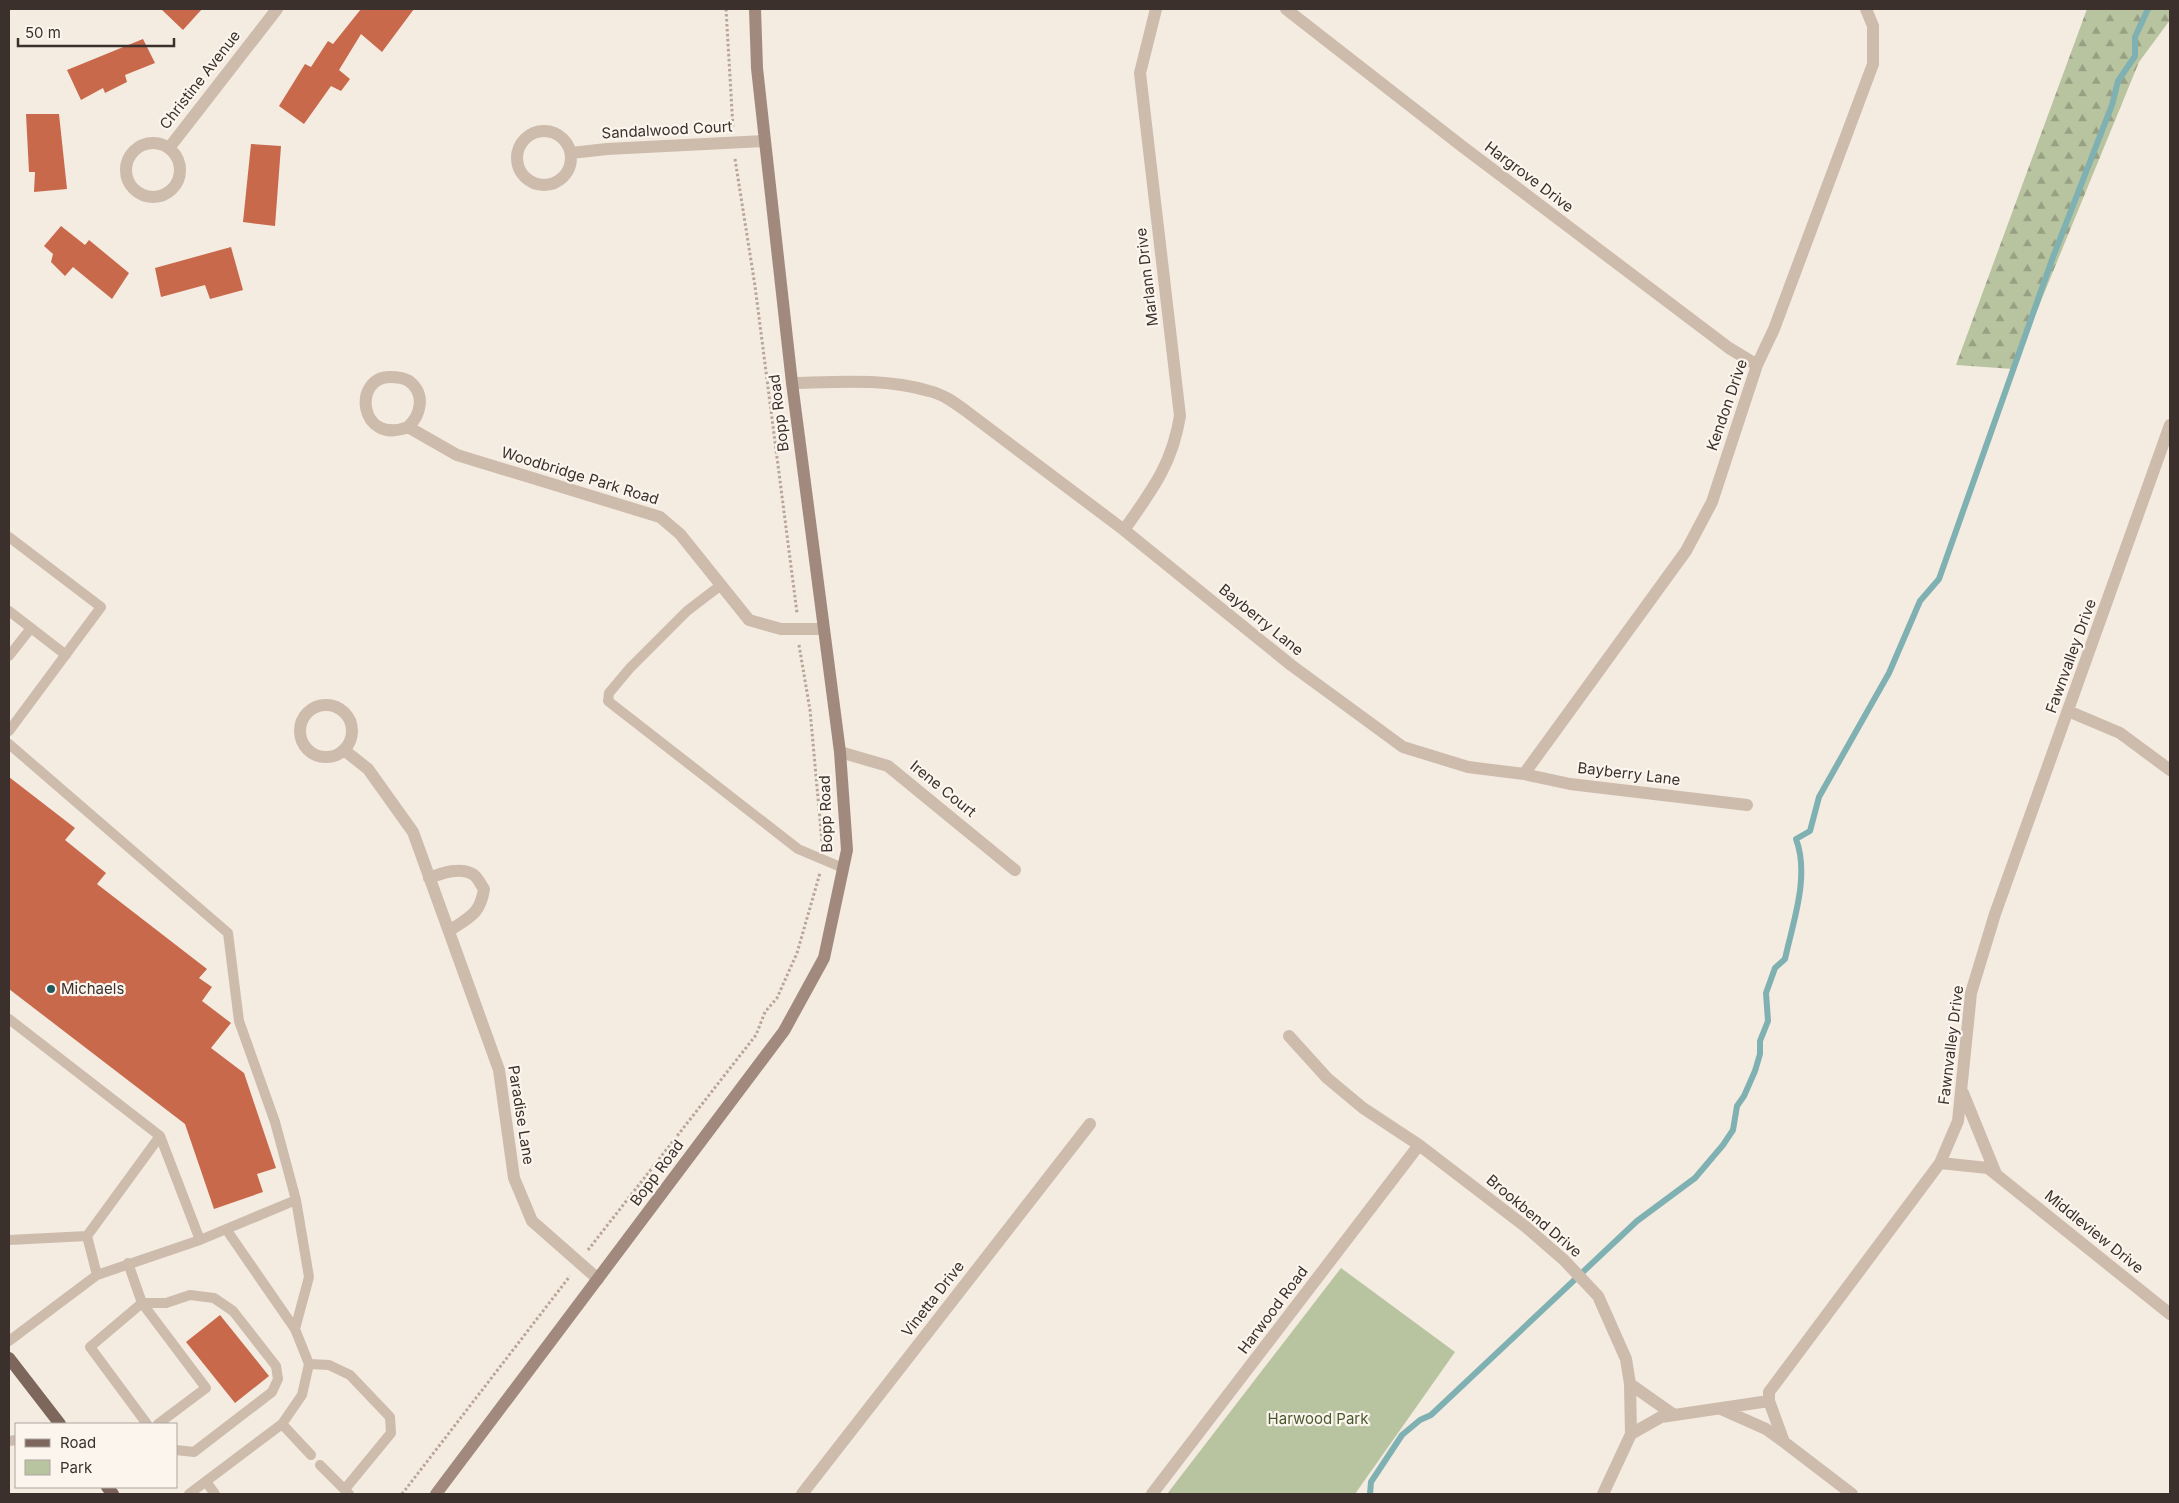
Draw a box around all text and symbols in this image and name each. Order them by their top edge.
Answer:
scale bar [18,15,174,47]
text: 50 m [25,23,61,42]
street label: Christine Avenue [155,26,244,133]
street label: Sandalwood Court [601,117,733,142]
street label: Hargrove Drive [1481,137,1578,216]
street label: Marlann Drive [1131,227,1162,327]
street label: Kendon Drive [1702,357,1751,453]
street label: Bopp Road [764,373,793,453]
street label: Woodbridge Park Road [499,442,661,509]
street label: Bayberry Lane [1215,580,1307,660]
street label: Fawnvalley Drive [2041,596,2100,716]
street label: Irene Court [906,756,980,821]
street label: Bayberry Lane [1577,758,1682,789]
street label: Bopp Road [815,775,836,853]
place label: Michaels [61,979,124,998]
marker: Michaels [45,983,57,995]
street label: Fawnvalley Drive [1934,984,1967,1106]
street label: Paradise Lane [504,1064,539,1166]
street label: Bopp Road [626,1136,688,1209]
street label: Brookbend Drive [1483,1170,1586,1261]
street label: Middleview Drive [2041,1186,2148,1277]
street label: Vinetta Drive [897,1257,968,1340]
street label: Harwood Road [1233,1262,1312,1357]
park label: Harwood Park [1268,1409,1369,1428]
legend [15,1423,178,1488]
text: Road [60,1433,96,1452]
text: Park [60,1458,93,1477]

